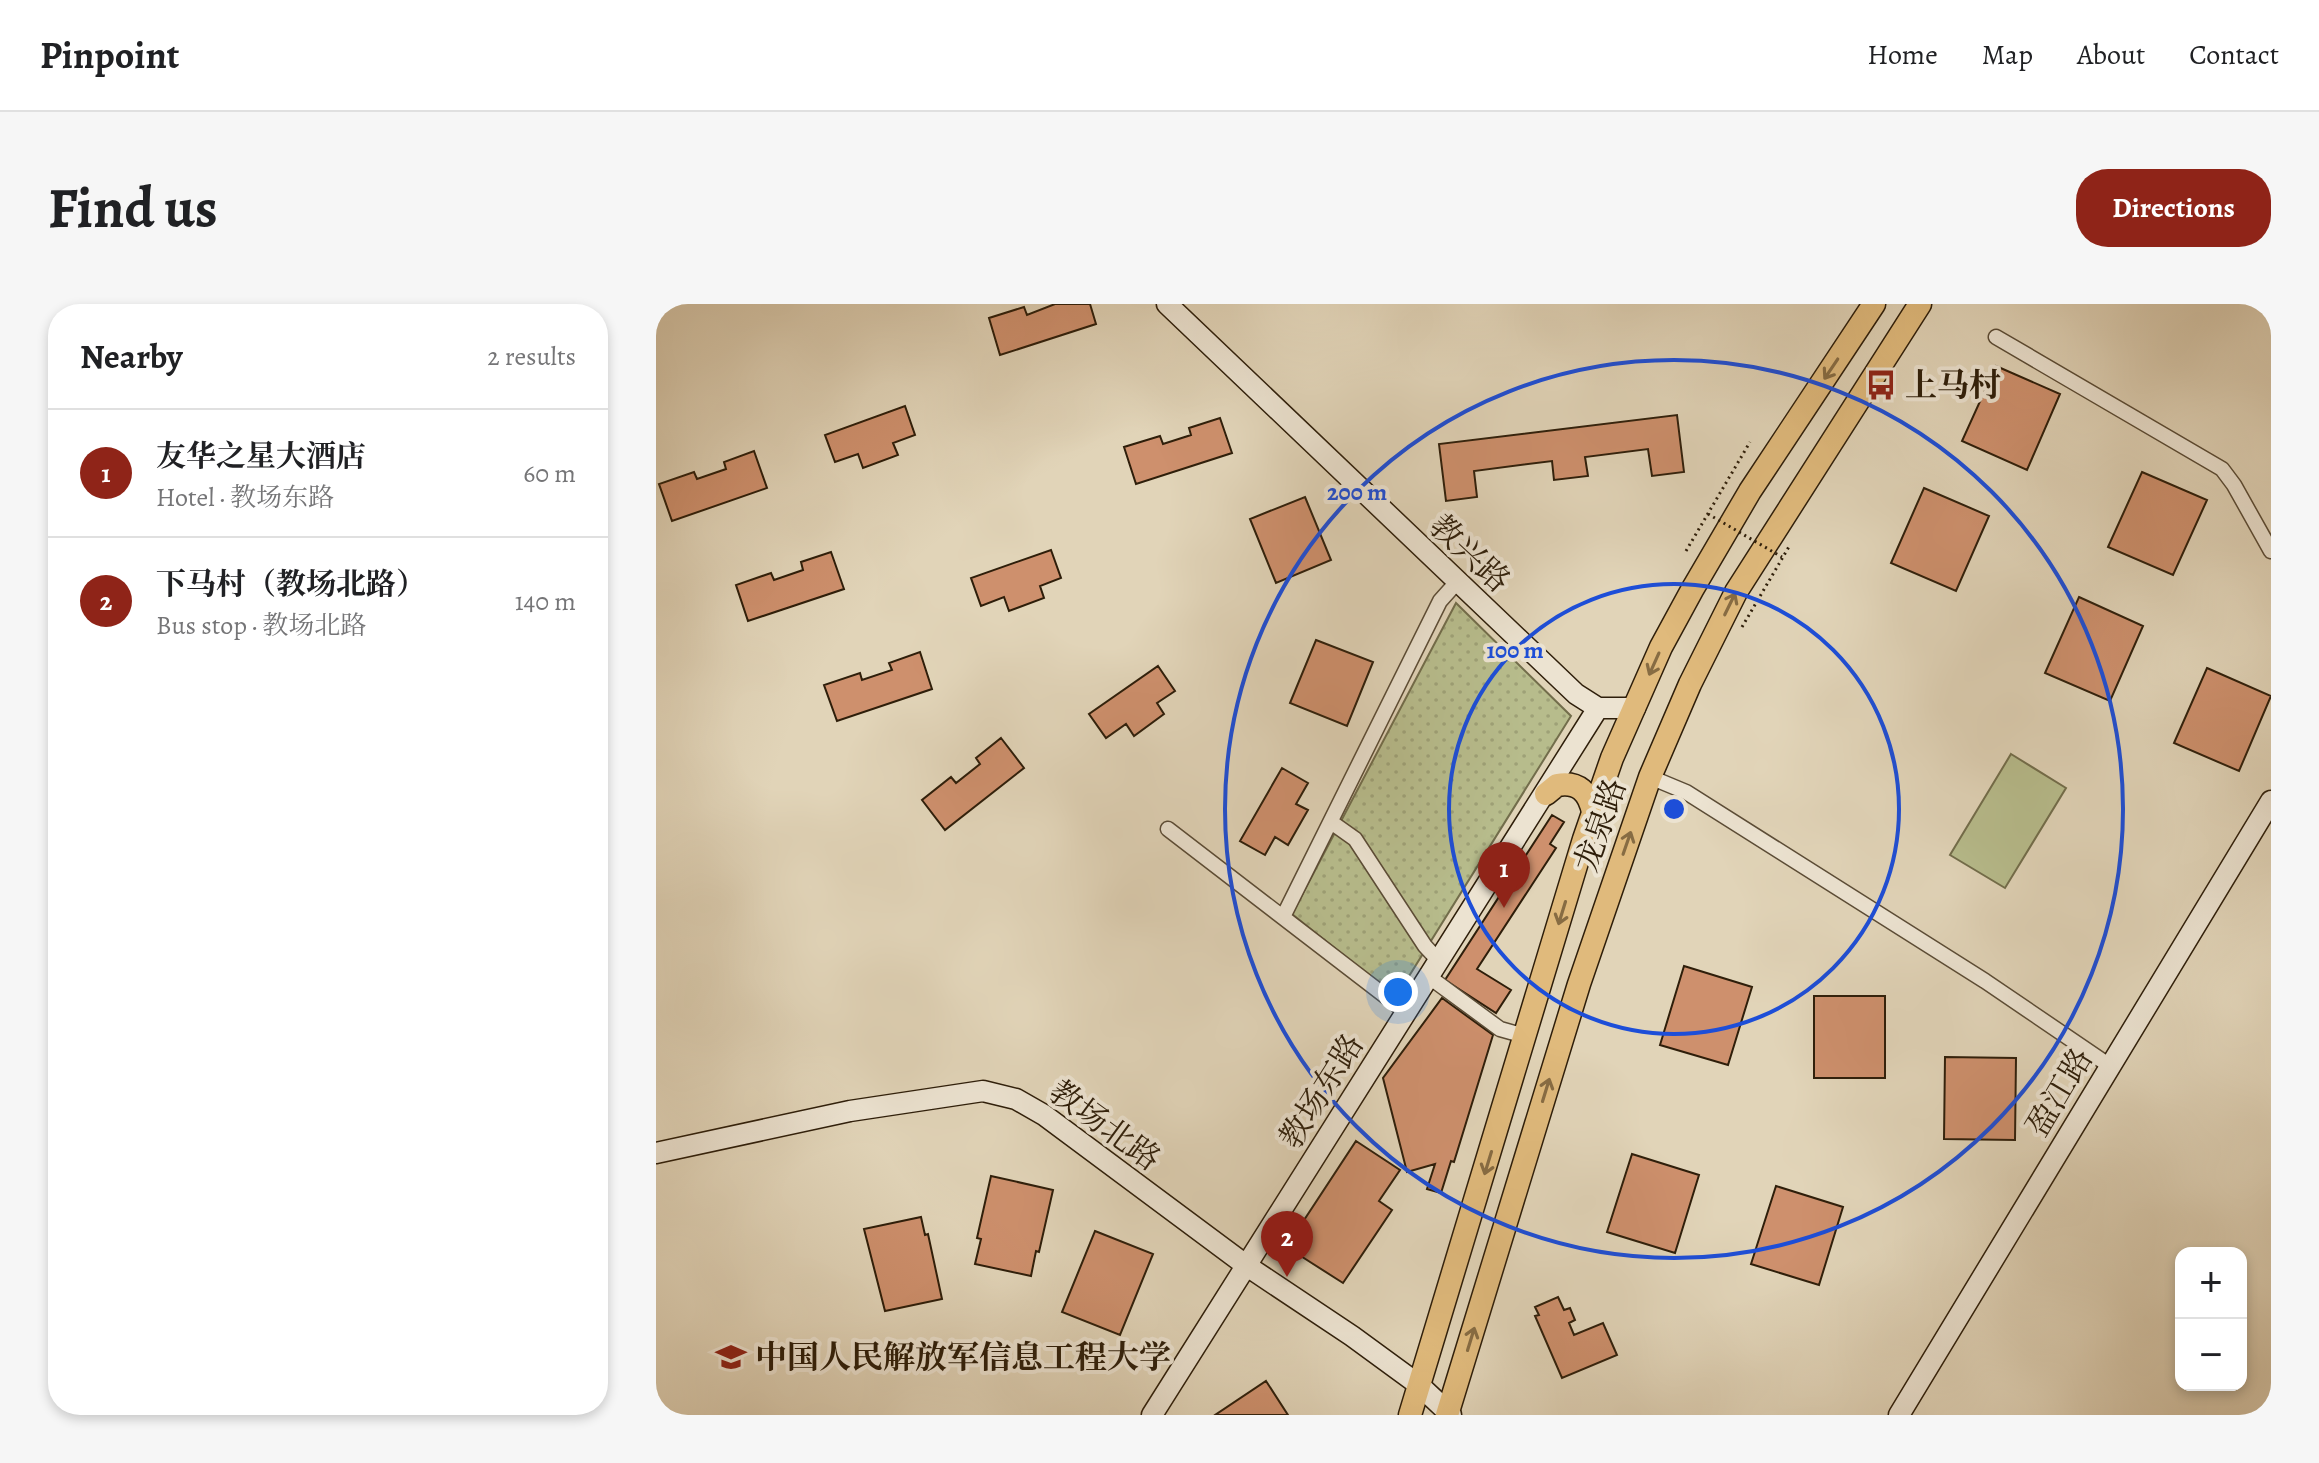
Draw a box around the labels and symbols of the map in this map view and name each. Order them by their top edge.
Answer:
one-way arrow [1823,358,1840,380]
place label: 上马村 [1905,363,2001,407]
bus stop icon: 上马村 [1864,368,1898,402]
text: 200 m [1327,476,1387,508]
street label: 教兴路 [1420,504,1520,602]
one-way arrow [1722,593,1738,617]
text: 100 m [1486,634,1544,666]
one-way arrow [1646,651,1661,675]
street label: 龙泉路 [1564,772,1636,878]
centre of rings [1660,795,1688,823]
one-way arrow [1620,831,1635,856]
pin: 1 [1478,842,1530,908]
one-way arrow [1554,900,1569,926]
your location [1378,972,1418,1012]
street label: 教场东路 [1268,1025,1374,1157]
street label: 盈江路 [2015,1040,2103,1144]
street label: 教场北路 [1040,1070,1170,1180]
one-way arrow [1540,1078,1554,1103]
one-way arrow [1480,1149,1495,1175]
pin: 2 [1261,1211,1313,1277]
one-way arrow [1464,1326,1479,1352]
place label: 中国人民解放军信息工程大学 [755,1335,1171,1379]
school or university icon: 中国人民解放军信息工程大学 [714,1340,748,1374]

